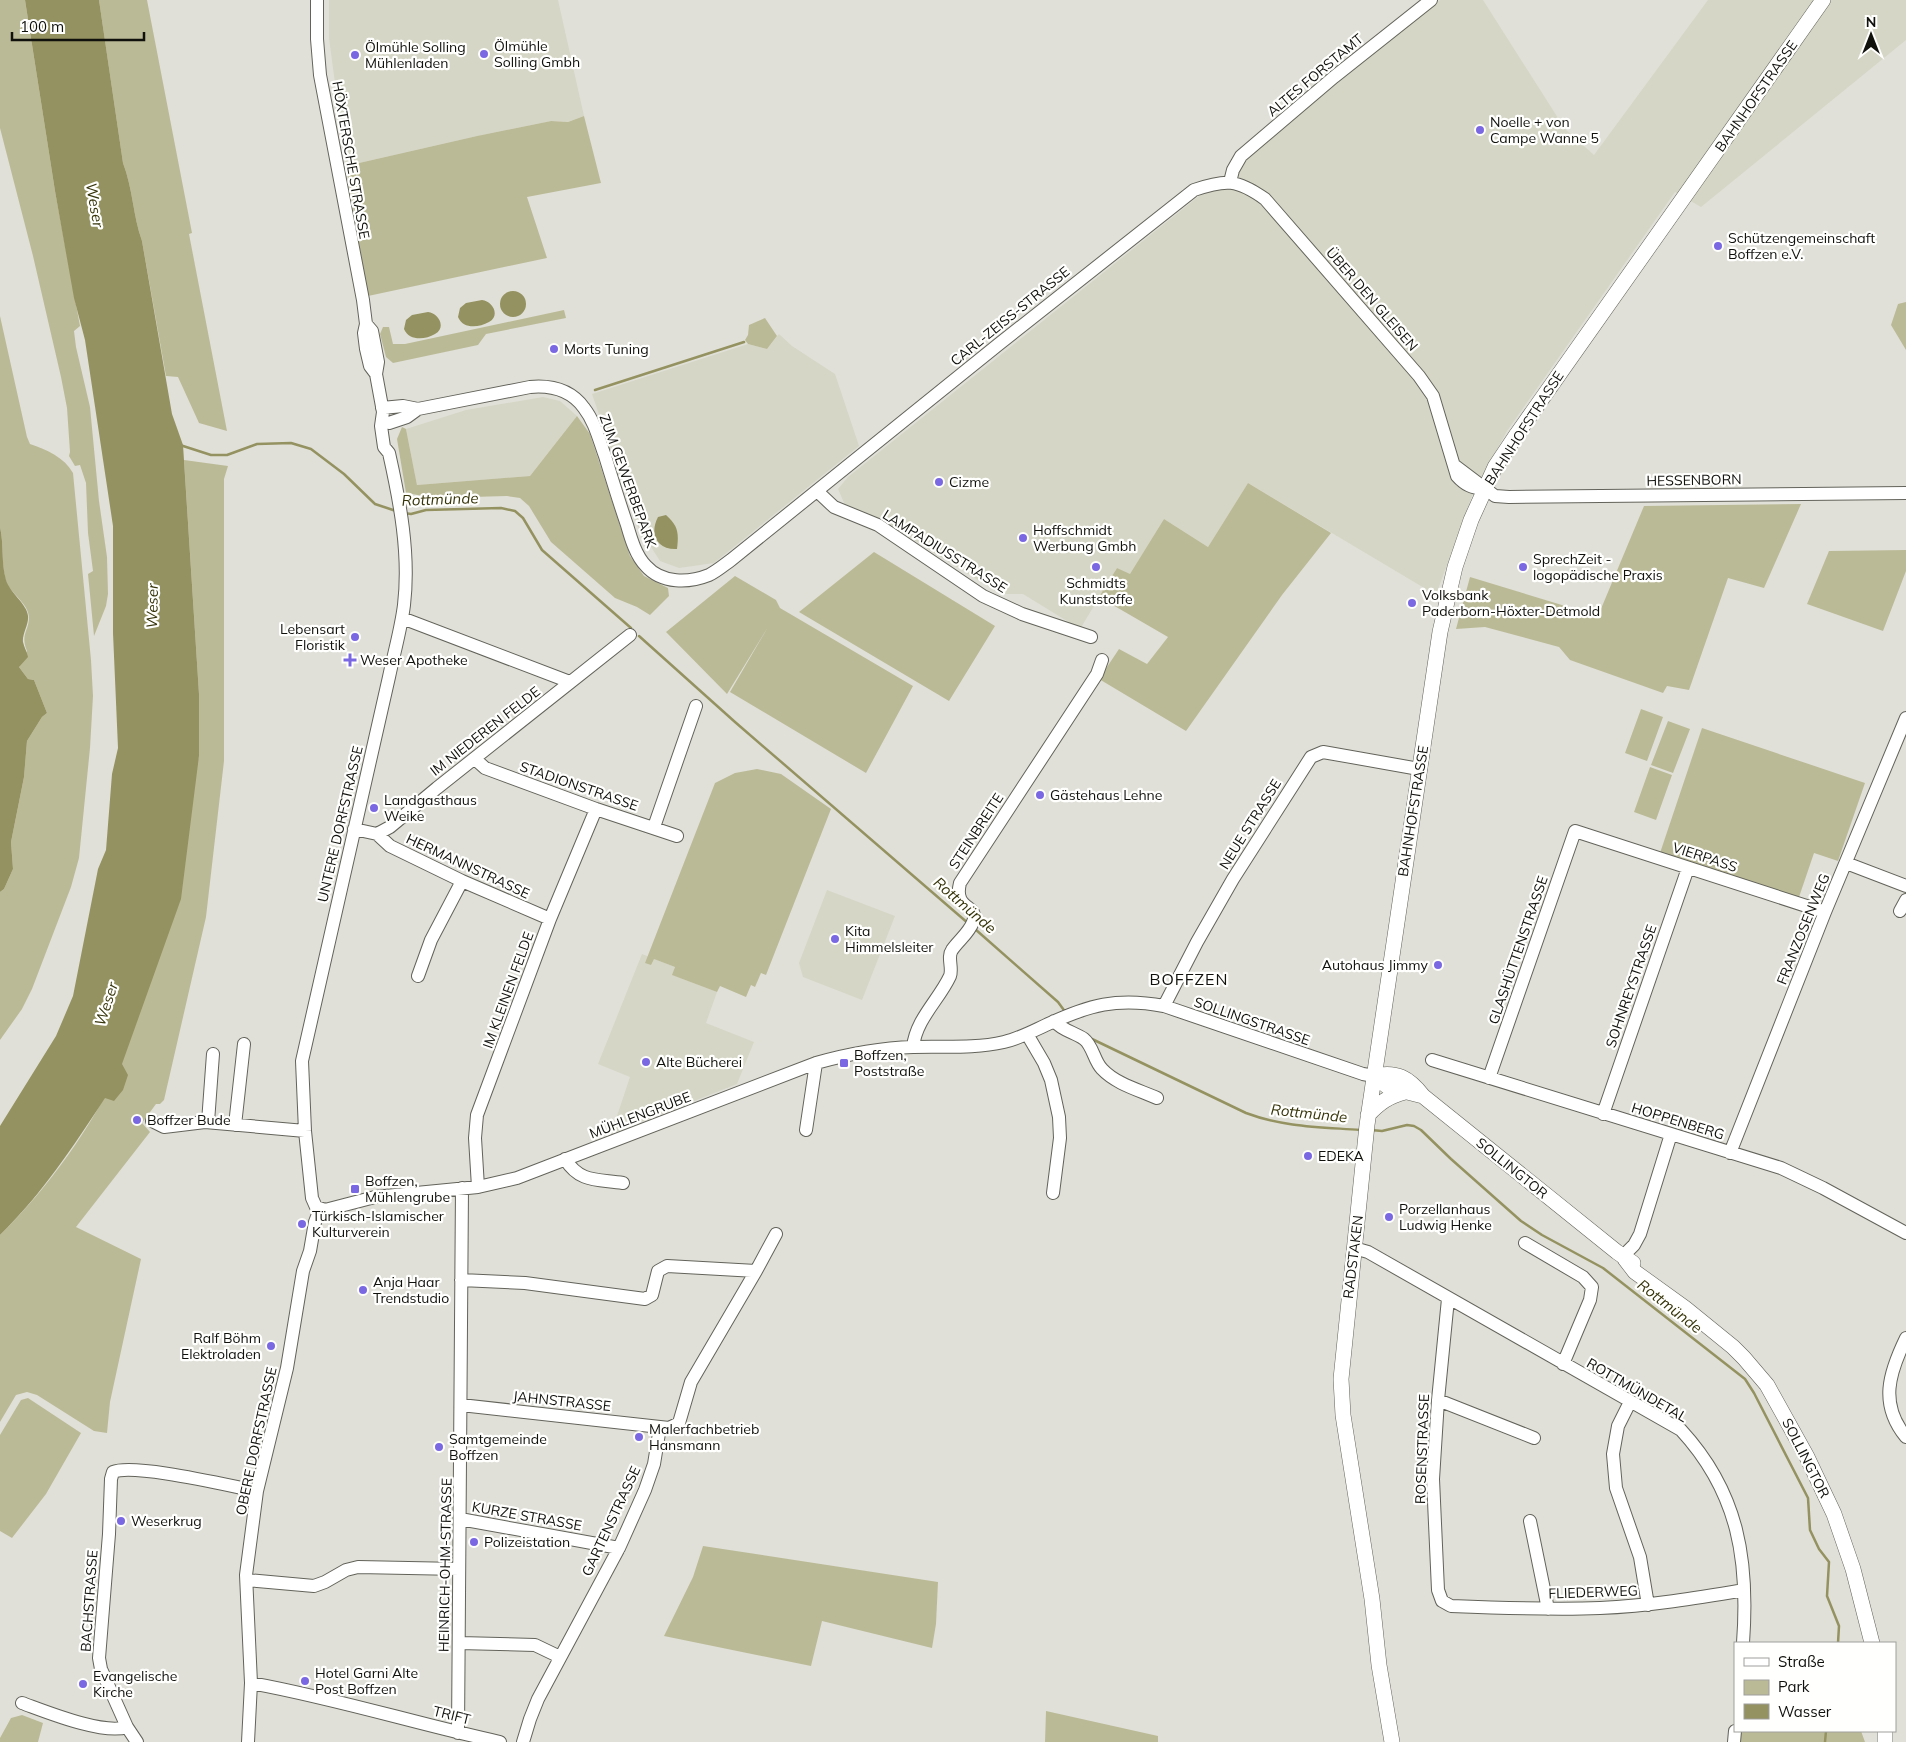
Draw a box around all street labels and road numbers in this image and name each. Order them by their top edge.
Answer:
street label: ALTES FORSTAMT [1263,29,1367,120]
street label: BAHNHOFSTRASSE [1711,37,1801,155]
street label: HÖXTERSCHE STRASSE [328,80,374,240]
street label: ÜBER DEN GLEISEN [1322,244,1422,354]
street label: CARL-ZEISS-STRASSE [947,262,1073,370]
street label: BAHNHOFSTRASSE [1480,368,1568,488]
street label: ZUM GEWERBEPARK [595,412,661,551]
street label: HESSENBORN [1646,470,1742,490]
street label: LAMPADIUSSTRASSE [879,505,1011,597]
street label: IM NIEDEREN FELDE [426,682,544,780]
street label: UNTERE DORFSTRASSE [313,744,367,904]
street label: BAHNHOFSTRASSE [1394,744,1432,878]
street label: STADIONSTRASSE [517,757,641,815]
street label: NEUE STRASSE [1215,775,1285,873]
street label: STEINBREITE [945,790,1007,872]
street label: HERMANNSTRASSE [403,829,533,903]
street label: VIERPASS [1670,838,1740,876]
street label: FRANZOSENWEG [1772,871,1834,987]
street label: GLASHÜTTENSTRASSE [1484,874,1552,1026]
street label: SOHNREYSTRASSE [1601,922,1661,1050]
street label: IM KLEINEN FELDE [479,929,537,1051]
street label: SOLLINGSTRASSE [1192,993,1312,1049]
street label: MÜHLENGRUBE [587,1087,693,1143]
street label: HOPPENBERG [1629,1098,1727,1144]
street label: SOLLINGTOR [1472,1134,1552,1203]
street label: RADSTAKEN [1339,1214,1367,1300]
street label: ROTTMÜNDETAL [1583,1354,1691,1426]
street label: OBERE DORFSTRASSE [231,1365,281,1517]
street label: JAHNSTRASSE [512,1387,612,1415]
street label: ROSENSTRASSE [1411,1394,1433,1504]
street label: SOLLINGTOR [1778,1415,1834,1501]
street label: GARTENSTRASSE [578,1463,644,1579]
street label: HEINRICH-OHM-STRASSE [434,1478,456,1652]
street label: KURZE STRASSE [471,1497,583,1535]
street label: BACHSTRASSE [76,1549,102,1653]
street label: FLIEDERWEG [1548,1581,1638,1603]
street label: TRIFT [431,1702,473,1728]

